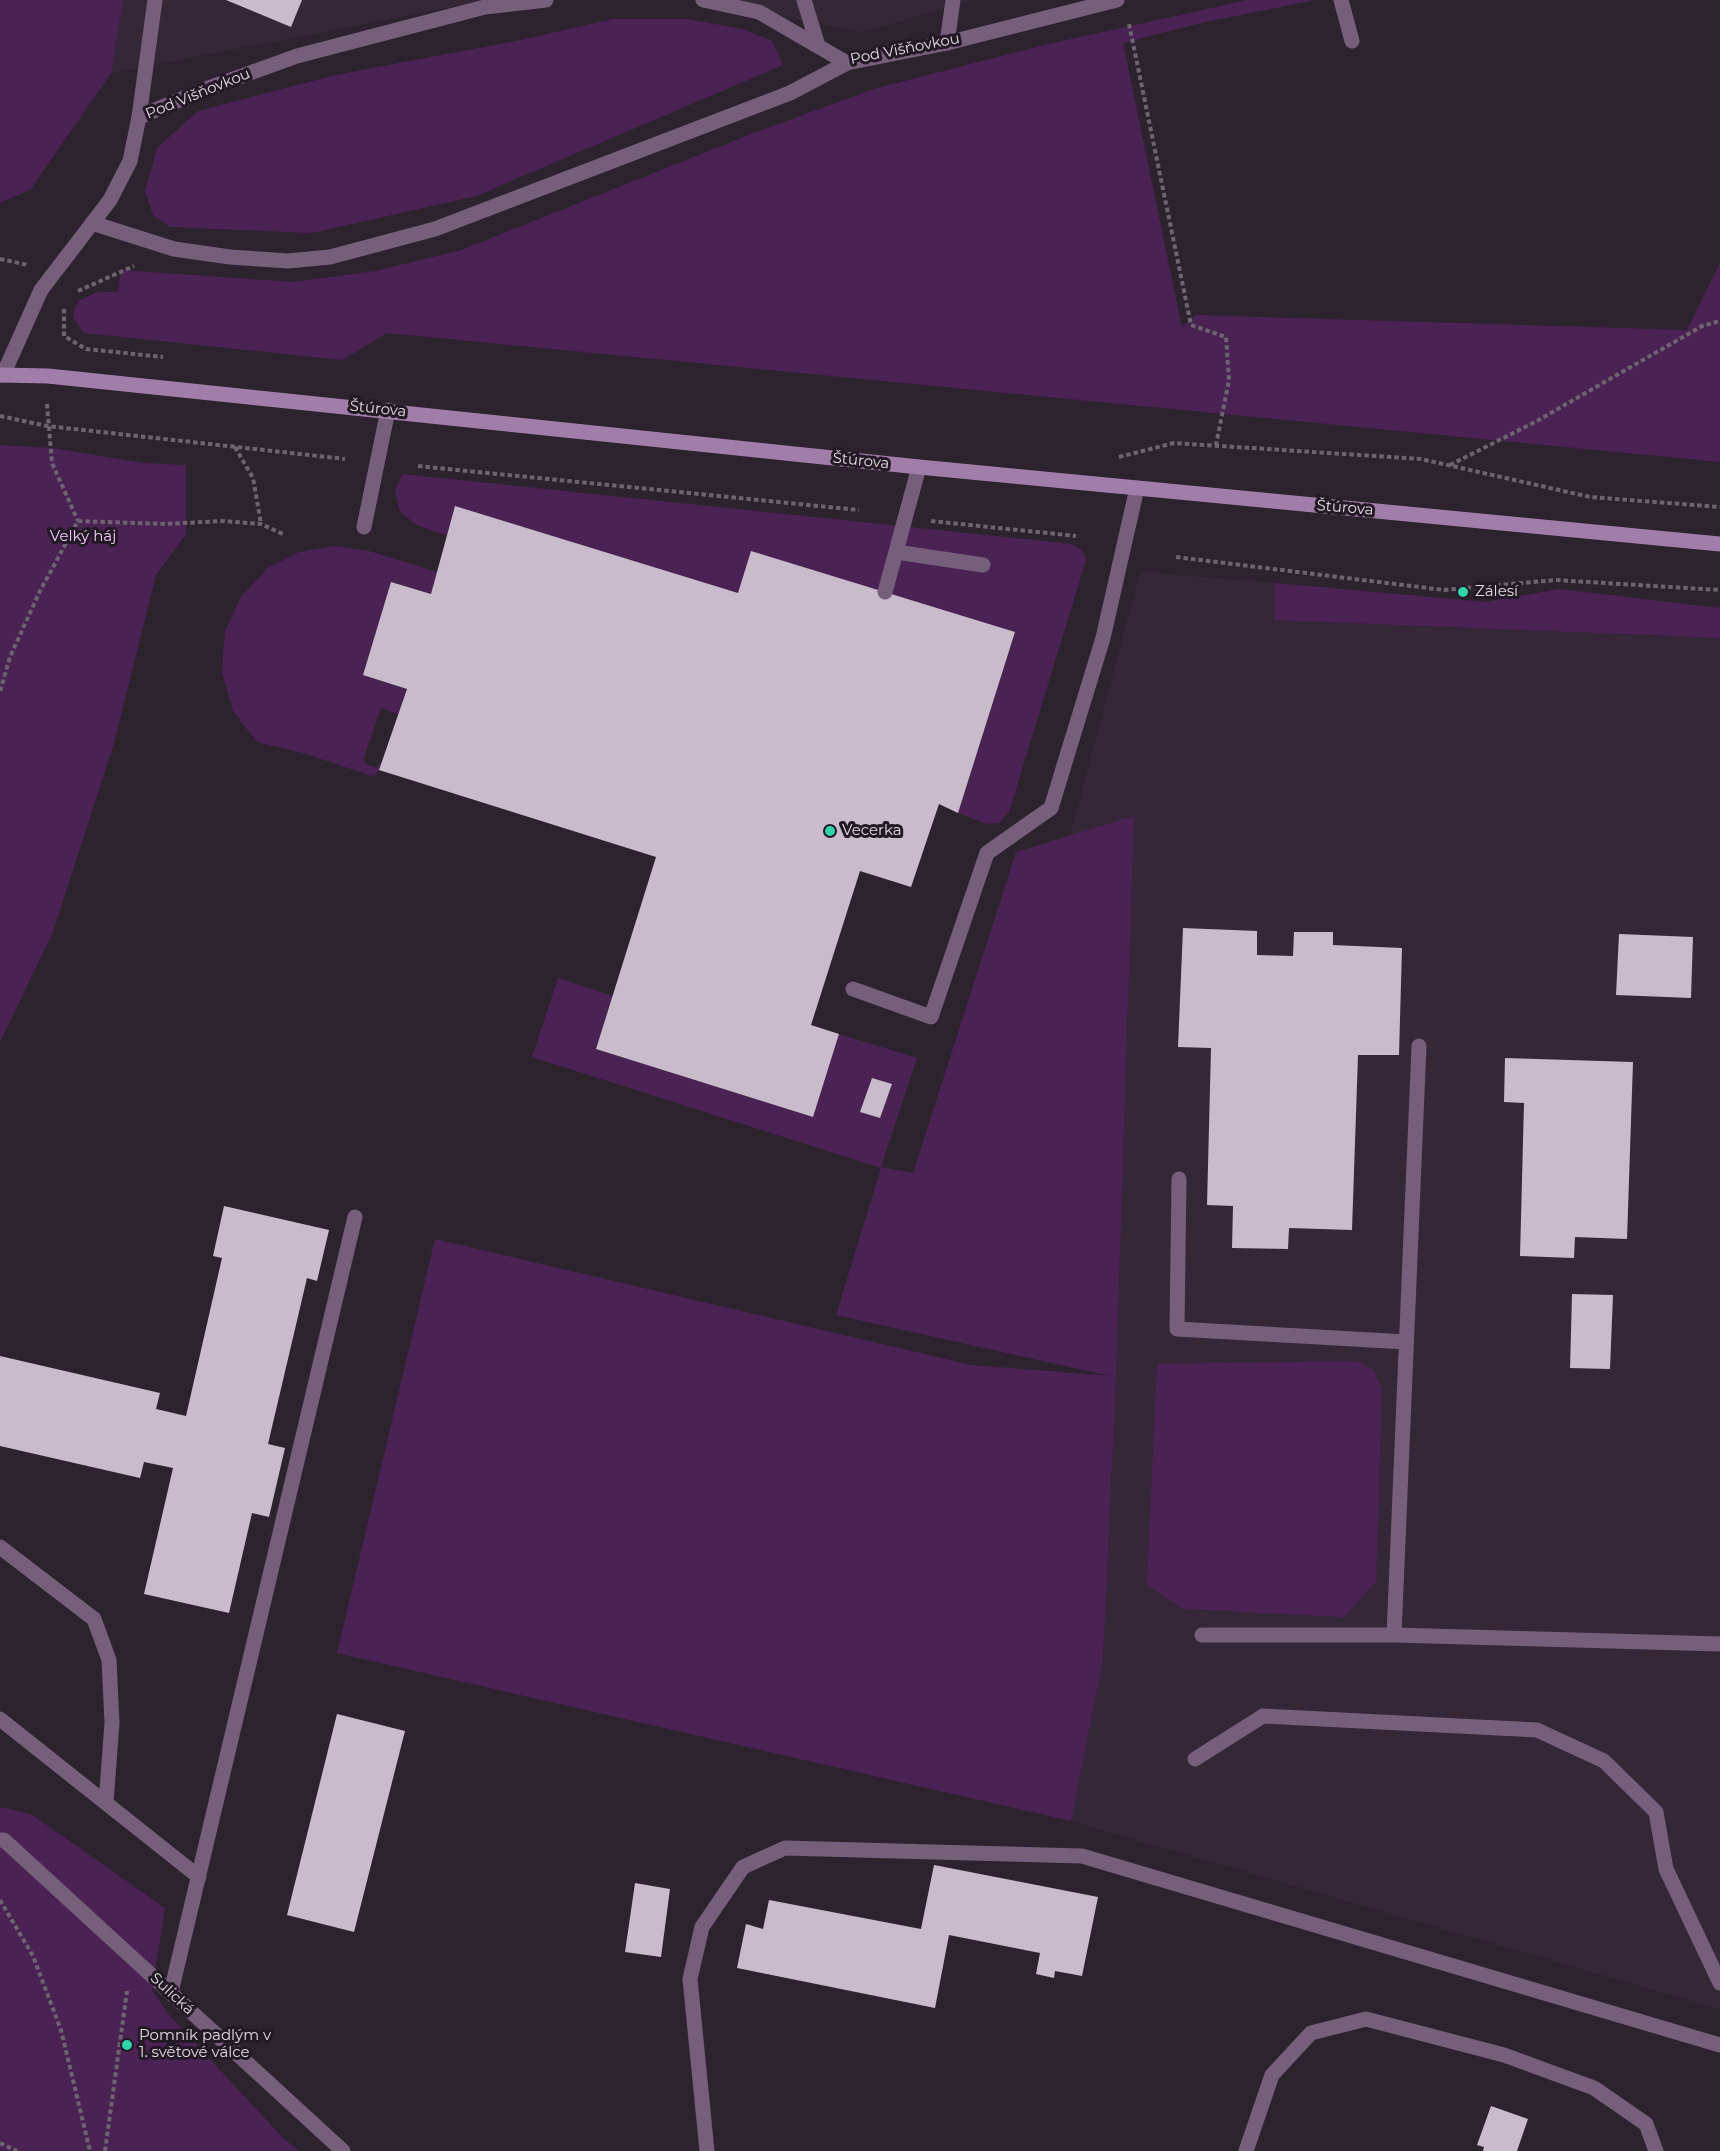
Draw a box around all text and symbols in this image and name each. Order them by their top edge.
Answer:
street label: Pod Višňovkou [849,30,961,68]
street label: Pod Višňovkou [143,65,253,123]
street label: Štúrova [349,397,407,421]
street label: Štúrova [832,449,890,473]
street label: Štúrova [1316,497,1374,519]
park label: Velký háj [50,528,116,546]
place label: Zálesí [1475,583,1518,601]
marker: Zálesí [1456,585,1470,599]
place label: Vecerka [842,822,902,840]
marker: Vecerka [823,824,837,838]
street label: Sulická [146,1969,198,2019]
place label: Pomník padlým v 1. světové válce [139,2027,271,2062]
marker: Pomník padlým v 1. světové válce [120,2038,134,2052]

